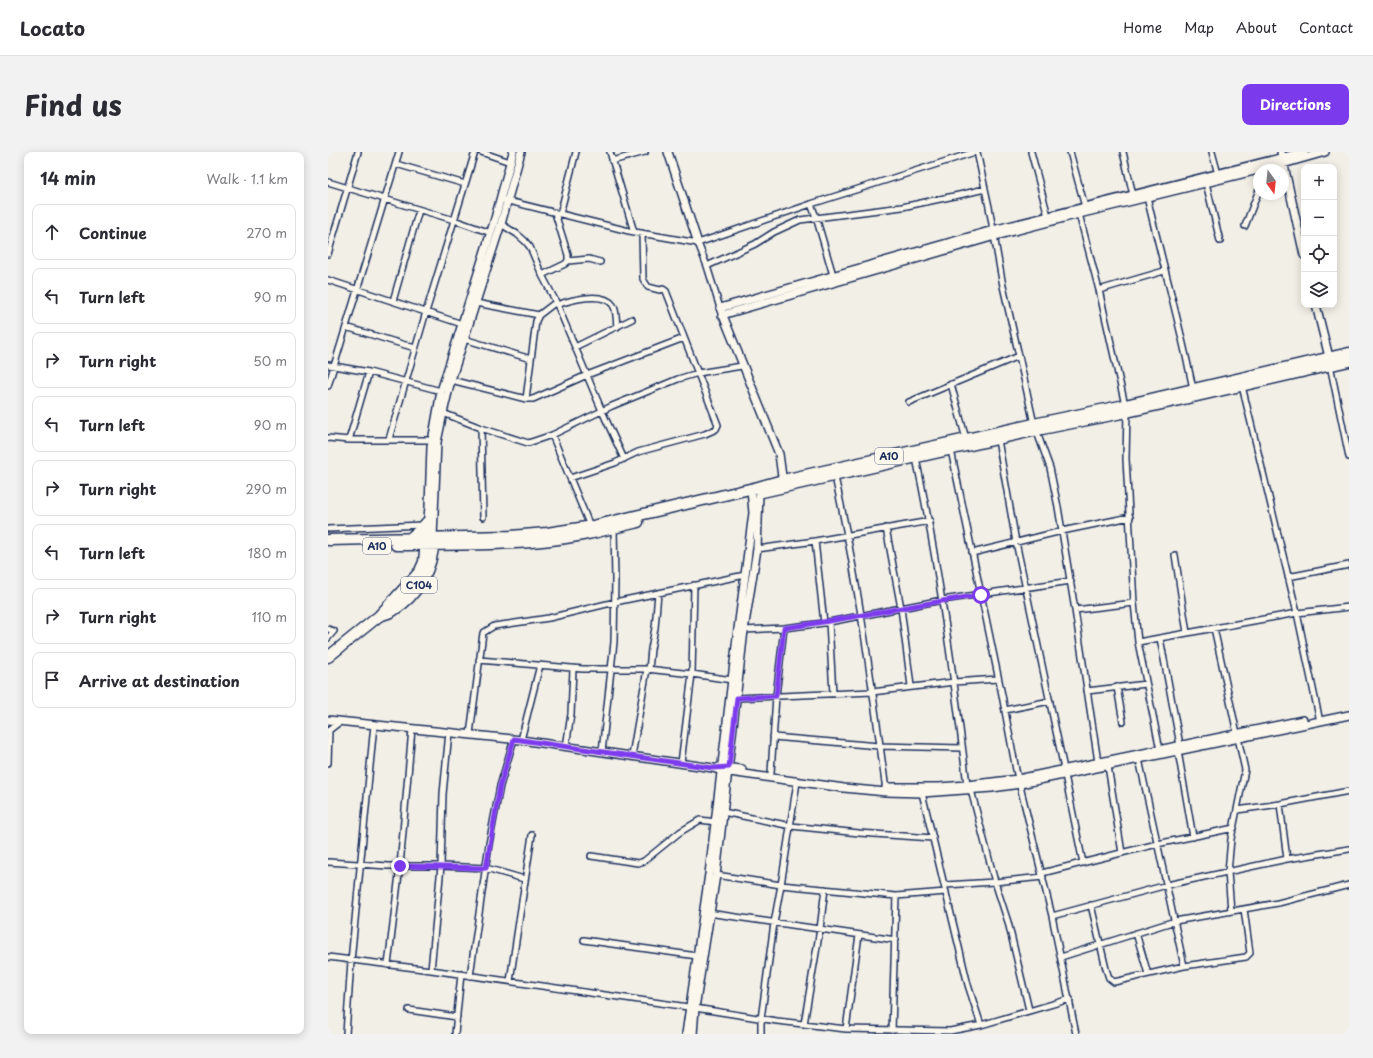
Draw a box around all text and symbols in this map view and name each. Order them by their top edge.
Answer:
text: Locato [20,14,85,42]
text: Home [1123,17,1162,38]
text: Map [1184,17,1214,38]
text: About [1236,17,1277,38]
text: Contact [1299,17,1353,38]
text: Find us [24,83,122,126]
button: Directions [1242,84,1349,125]
north arrow [1253,164,1289,200]
map controls [1301,164,1337,308]
button: + [1301,164,1337,200]
text: 14 min [40,165,96,191]
text: Walk · 1.1 km [207,169,288,188]
button: − [1301,200,1337,236]
icon: ahead [41,221,63,243]
text: Continue [79,221,147,244]
text: 270 m [246,223,287,242]
button: locate [1301,236,1337,272]
button: layers [1301,272,1337,308]
icon: left [41,285,63,307]
text: Turn left [79,285,145,308]
text: 90 m [254,287,287,306]
icon: right [41,349,63,371]
text: Turn right [79,349,156,372]
text: 50 m [253,351,287,370]
icon: left [41,413,63,435]
text: Turn left [79,413,145,436]
text: 90 m [254,415,287,434]
road number: A10 [875,448,903,464]
icon: right [41,477,63,499]
text: Turn right [79,477,156,500]
text: 290 m [246,479,287,498]
road number: A10 [363,538,391,554]
icon: left [41,541,63,563]
text: Turn left [79,541,145,564]
text: 180 m [248,543,287,562]
road number: C104 [401,577,437,593]
route start [972,586,990,604]
icon: right [41,605,63,627]
text: Turn right [79,605,156,628]
text: 110 m [252,607,287,626]
icon: arrive [41,669,63,691]
text: Arrive at destination [79,669,240,692]
route end [391,857,409,875]

